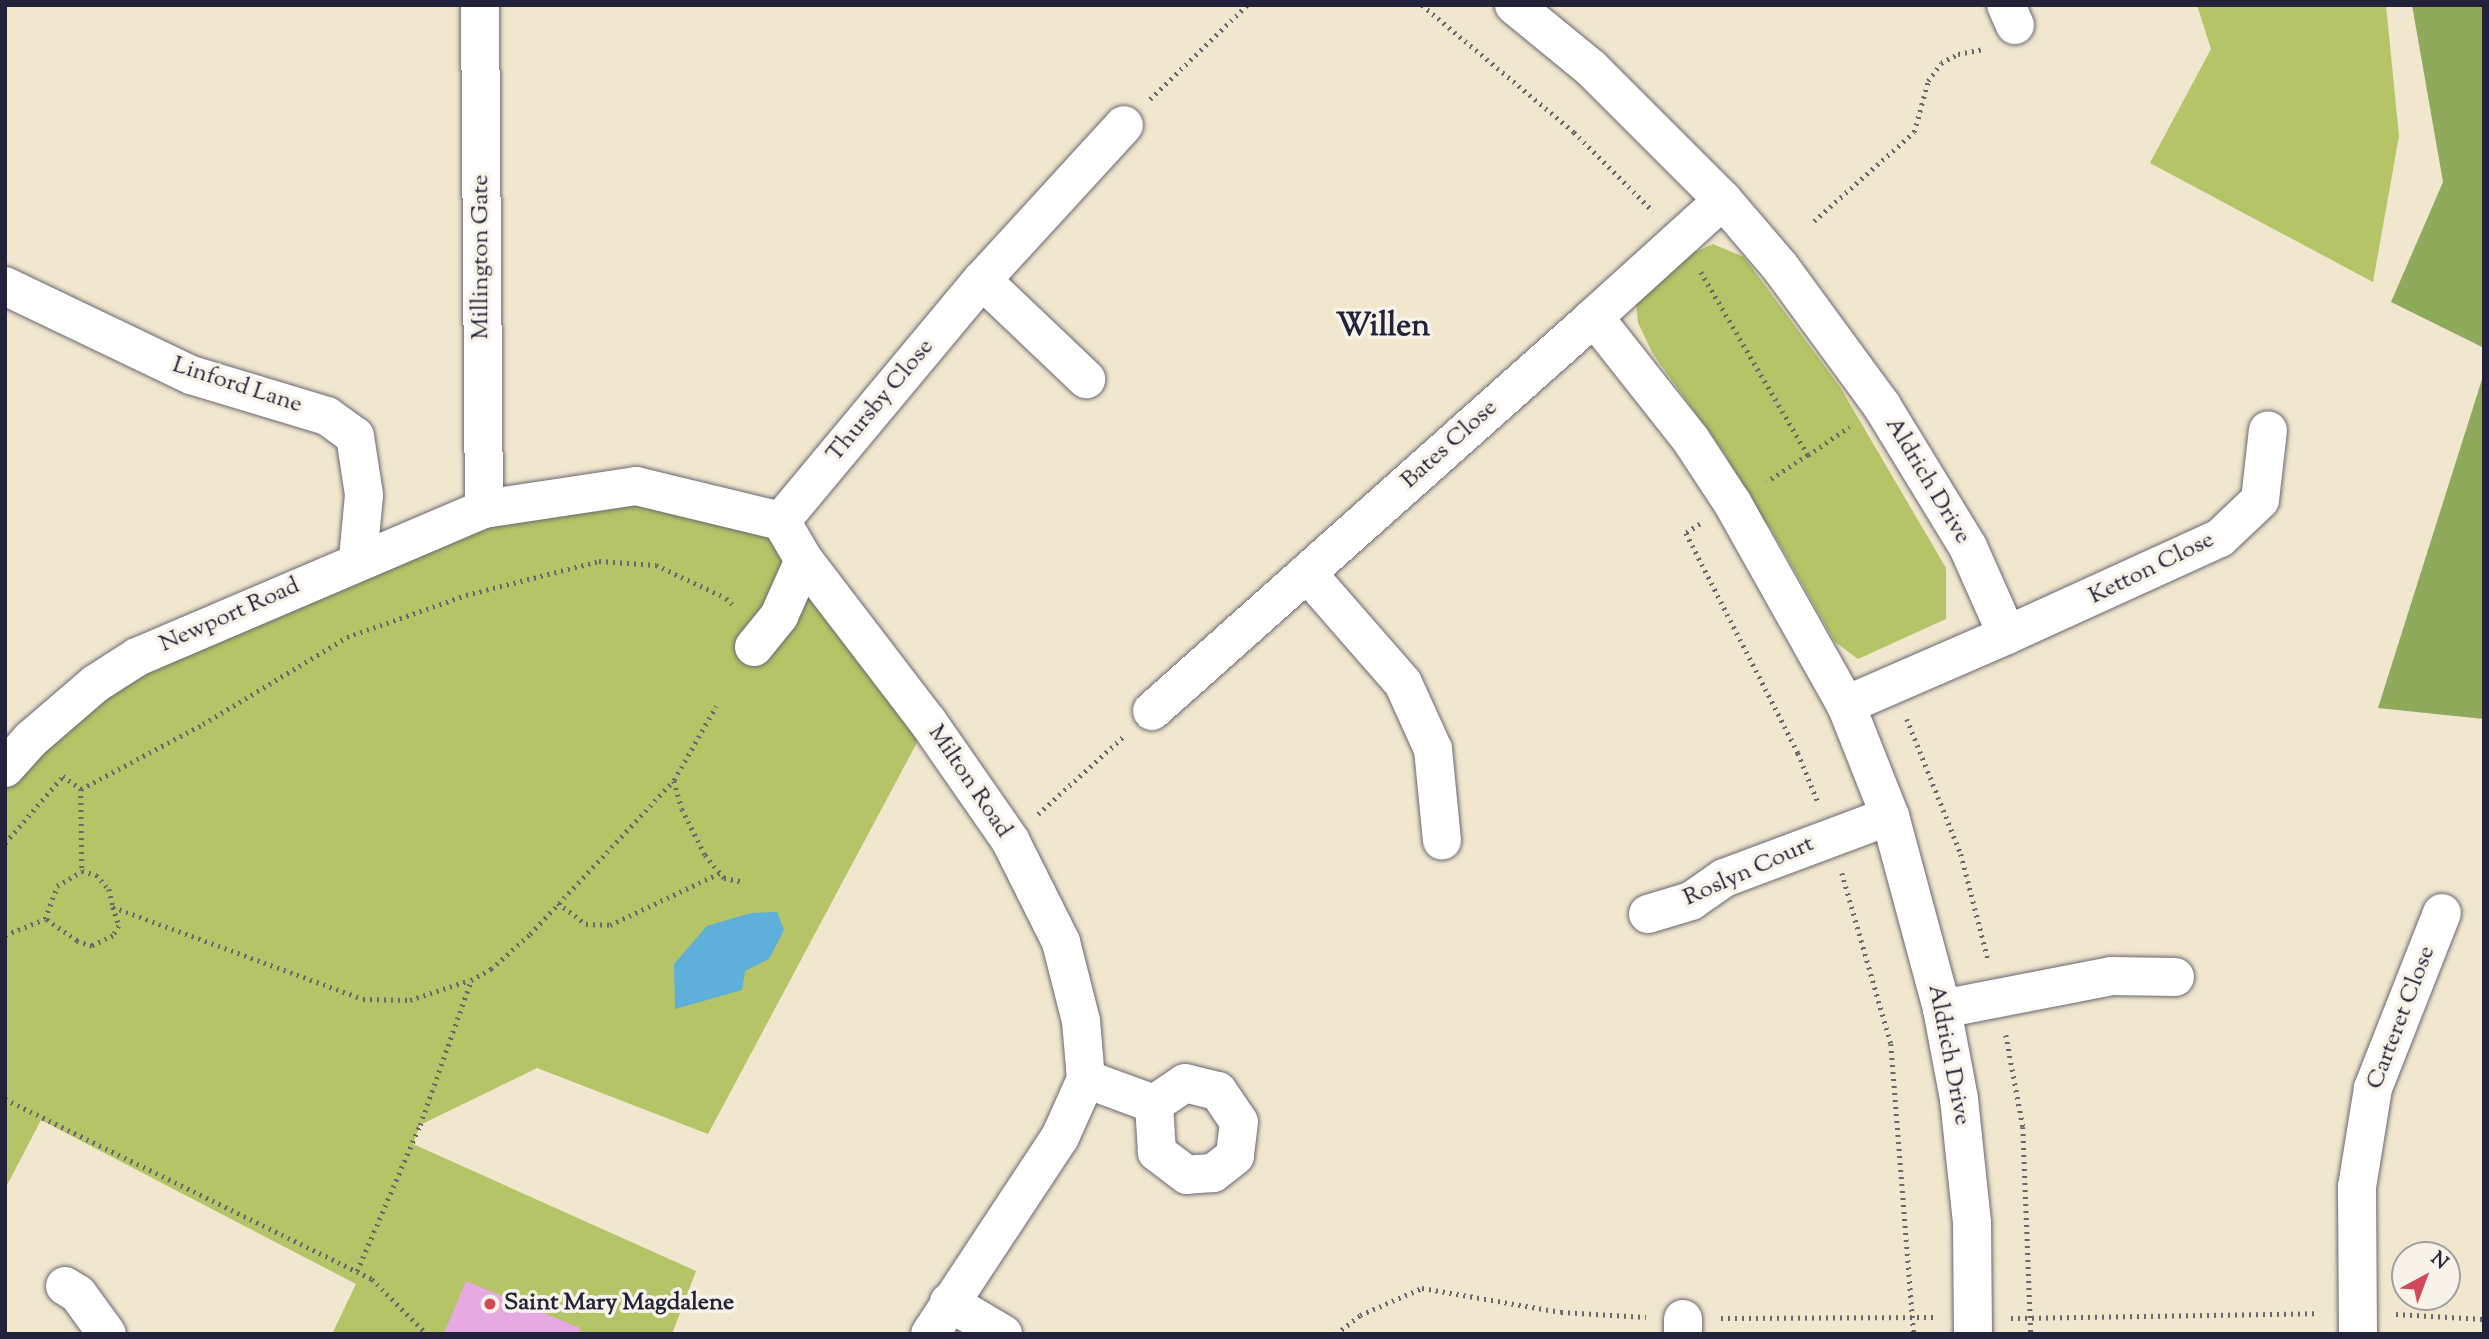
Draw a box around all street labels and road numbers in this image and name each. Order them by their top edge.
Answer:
street label: Millington Gate [468,174,496,340]
street label: Thursby Close [821,334,941,468]
street label: Linford Lane [168,351,306,421]
street label: Bates Close [1396,394,1504,496]
street label: Aldrich Drive [1878,412,1976,550]
street label: Ketton Close [2085,526,2219,612]
street label: Newport Road [155,572,305,660]
street label: Milton Road [921,720,1017,844]
street label: Roslyn Court [1679,830,1819,914]
street label: Carteret Close [2361,942,2443,1094]
street label: Aldrich Drive [1920,982,1976,1128]

